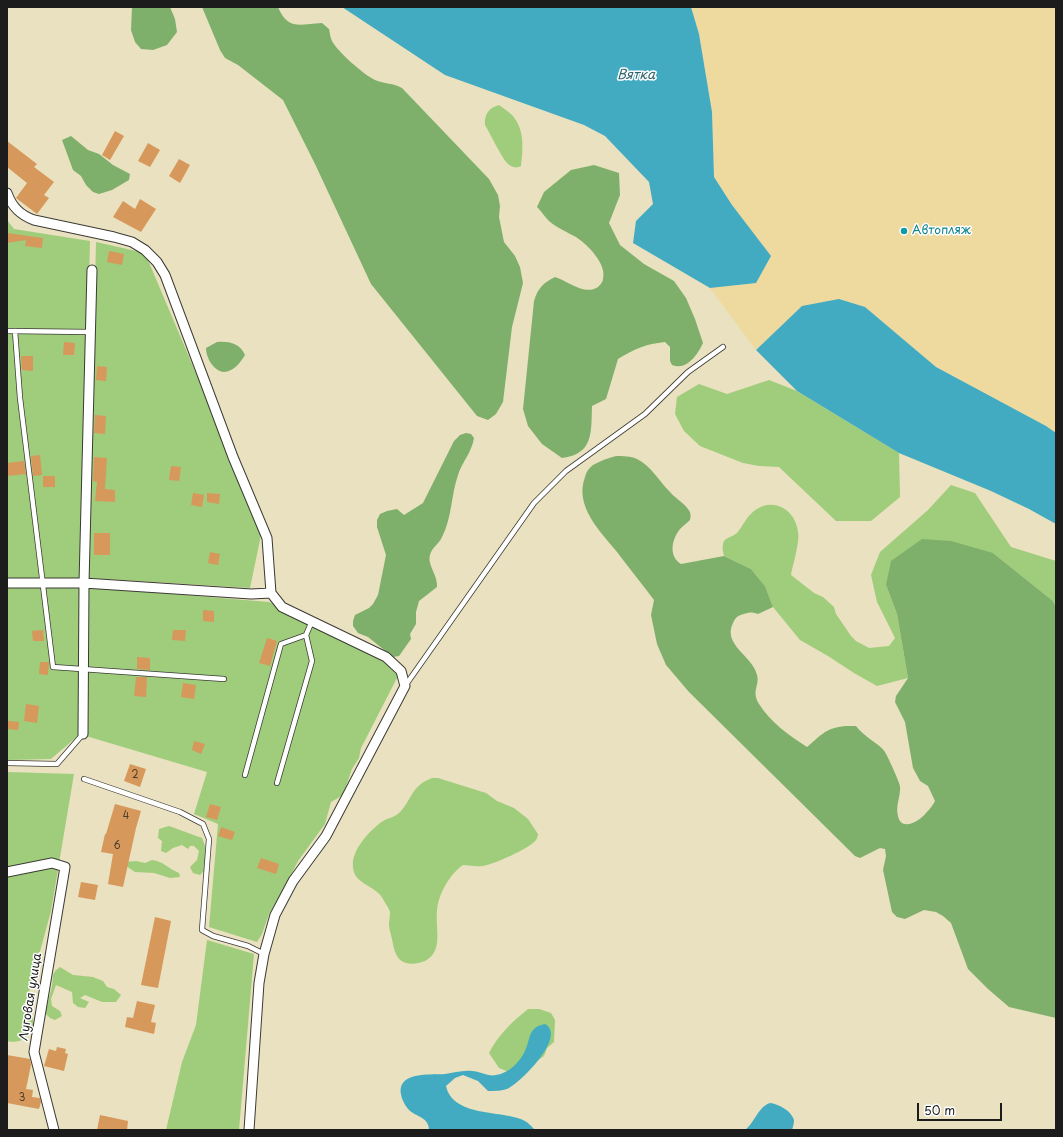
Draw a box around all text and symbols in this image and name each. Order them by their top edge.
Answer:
water label: Вятка [617,67,655,83]
place label: Автопляж [912,224,971,238]
marker: Автопляж [899,226,909,236]
house number: 2 [131,769,139,781]
house number: 4 [123,810,129,822]
house number: 6 [113,840,121,852]
street label: Луговая улица [17,952,45,1042]
house number: 3 [19,1092,25,1104]
scale bar [919,1095,1004,1121]
text: 50 m [924,1101,955,1119]

